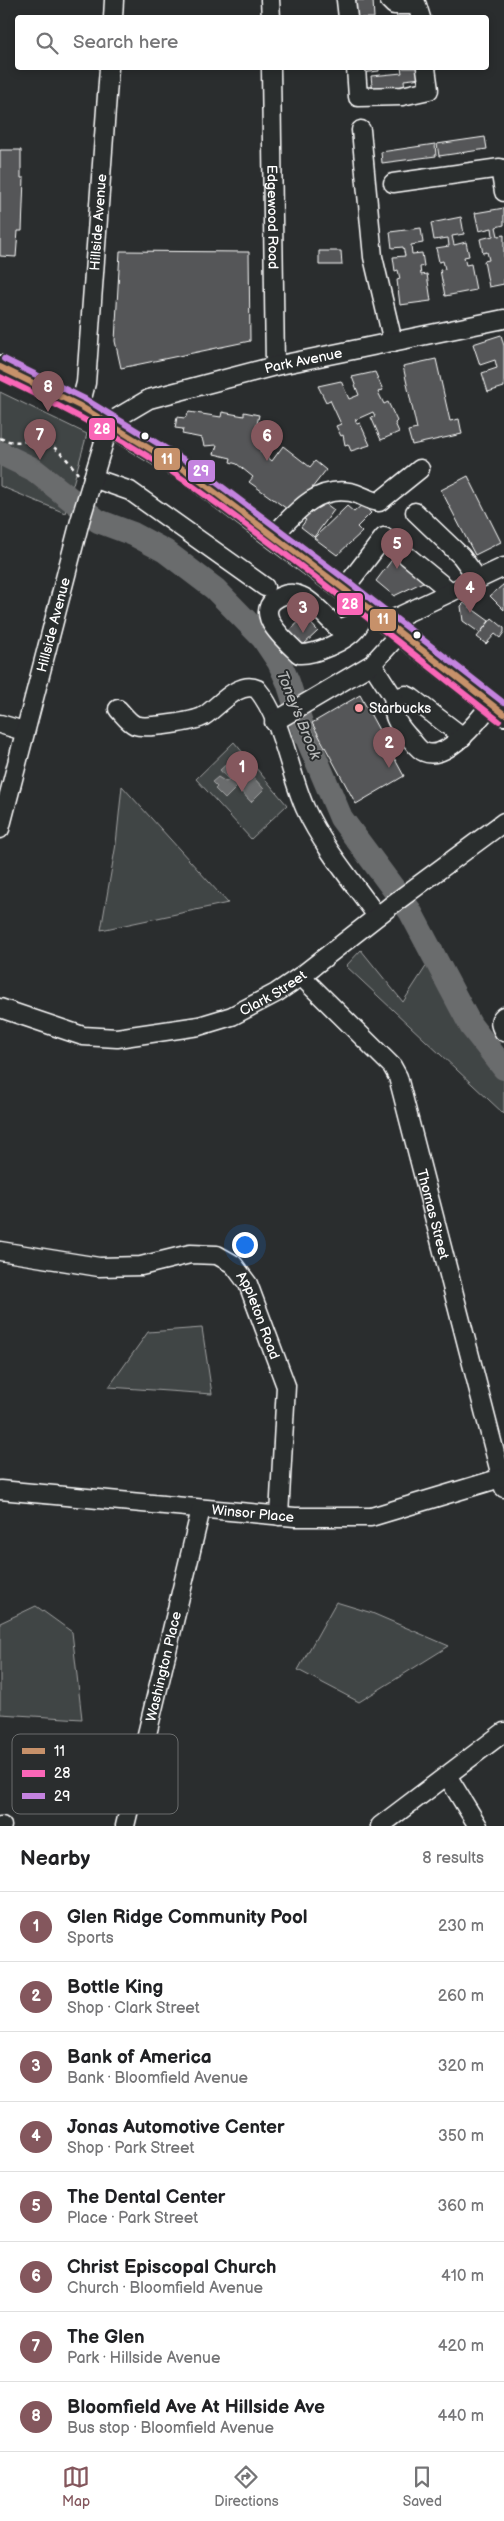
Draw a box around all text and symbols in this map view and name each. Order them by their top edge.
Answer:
search box [15,15,489,70]
icon: search [33,29,61,57]
text: Search here [73,31,178,54]
street label: Edgewood Road [263,165,282,269]
street label: Hillside Avenue [86,173,110,271]
street label: Park Avenue [263,344,344,377]
pin: 8 [32,371,64,412]
line badge: 28 [88,417,116,441]
pin: 7 [24,419,56,460]
pin: 6 [251,420,283,461]
text: 28 [94,421,110,438]
unlabelled marker [140,431,150,441]
line badge: 11 [153,447,181,471]
text: 11 [161,451,173,468]
line badge: 29 [187,459,216,483]
text: 29 [193,463,209,480]
pin: 5 [381,528,413,569]
pin: 4 [454,572,486,613]
street label: Hillside Avenue [33,576,74,674]
pin: 3 [287,592,319,633]
line badge: 28 [336,592,364,616]
text: 28 [342,596,358,613]
line badge: 11 [369,608,397,632]
text: 11 [377,611,389,628]
unlabelled marker [412,630,422,640]
water label: Toney's Brook [272,668,325,763]
place label: Starbucks [369,700,431,717]
marker: Starbucks [353,702,365,714]
pin: 2 [373,727,405,768]
pin: 1 [226,751,258,792]
street label: Clark Street [237,966,311,1020]
street label: Thomas Street [413,1167,453,1262]
your location [232,1232,258,1258]
street label: Appleton Road [232,1268,283,1362]
street label: Winsor Place [211,1501,295,1526]
street label: Washington Place [142,1610,185,1724]
legend [12,1734,178,1814]
text: 11 [54,1743,65,1760]
text: 28 [54,1765,70,1782]
text: 29 [54,1788,70,1805]
text: Nearby [20,1846,90,1871]
text: 8 results [422,1849,484,1868]
text: Glen Ridge Community Pool [67,1906,308,1929]
text: 1 [33,1917,39,1936]
text: 230 m [438,1917,484,1936]
text: Sports [67,1929,114,1948]
text: Bottle King [67,1976,163,1999]
text: 2 [31,1987,41,2006]
text: 260 m [438,1987,484,2006]
text: Shop · Clark Street [67,1999,200,2018]
text: Bank of America [67,2046,212,2069]
text: 3 [31,2057,41,2076]
text: 320 m [438,2057,484,2076]
text: Bank · Bloomfield Avenue [67,2069,248,2088]
text: Jonas Automotive Center [67,2116,285,2139]
text: 4 [31,2127,41,2146]
text: 350 m [438,2127,484,2146]
text: Shop · Park Street [67,2139,194,2158]
text: The Dental Center [67,2186,225,2209]
text: 5 [31,2197,41,2216]
text: 360 m [437,2197,484,2216]
text: Place · Park Street [67,2209,198,2228]
text: Christ Episcopal Church [67,2256,276,2279]
text: 6 [31,2267,41,2286]
text: 410 m [441,2267,484,2286]
text: Church · Bloomfield Avenue [67,2279,263,2298]
text: The Glen [67,2326,145,2349]
text: 7 [32,2337,40,2356]
text: 420 m [438,2337,484,2356]
text: Park · Hillside Avenue [67,2349,220,2368]
text: Bloomfield Ave At Hillside Ave [67,2396,325,2419]
text: 8 [31,2407,41,2426]
text: 440 m [438,2407,484,2426]
text: Bus stop · Bloomfield Avenue [67,2419,274,2438]
tab: Map [62,2463,90,2510]
tab: Directions [214,2463,279,2510]
tab: Saved [403,2463,442,2510]

